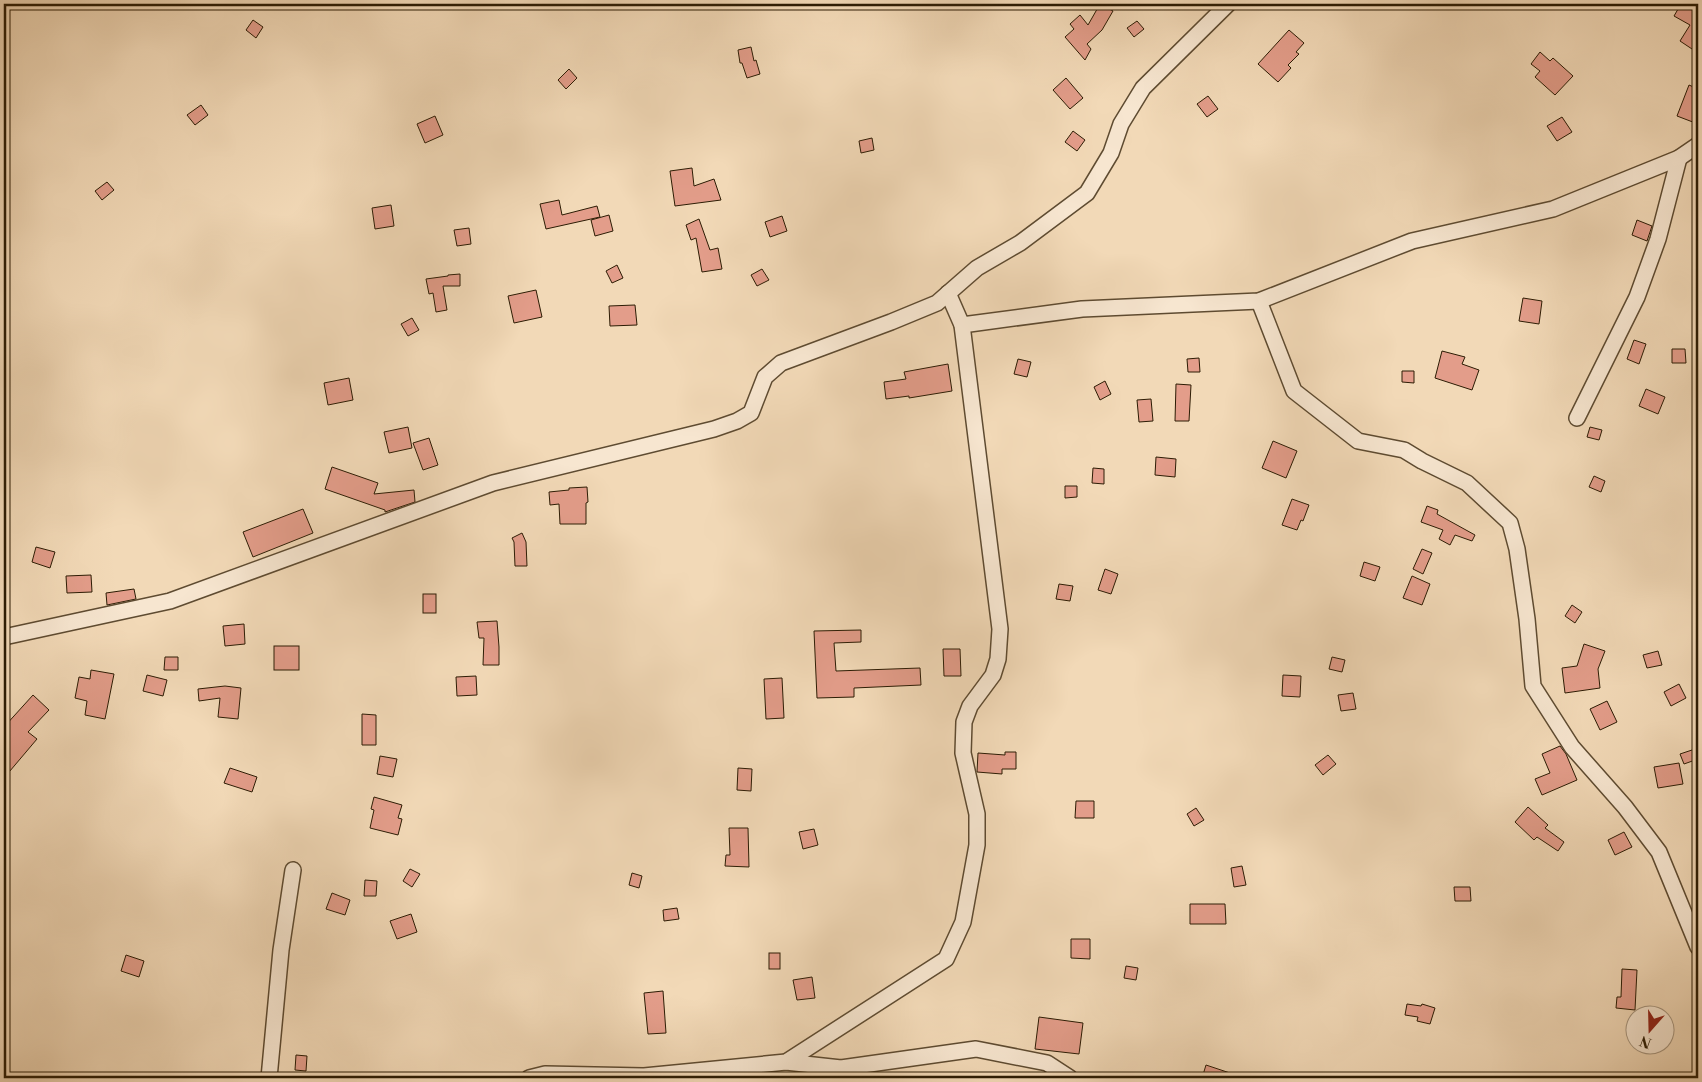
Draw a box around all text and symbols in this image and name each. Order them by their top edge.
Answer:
north arrow [1624,1004,1674,1054]
text: N [1638,1031,1654,1052]

